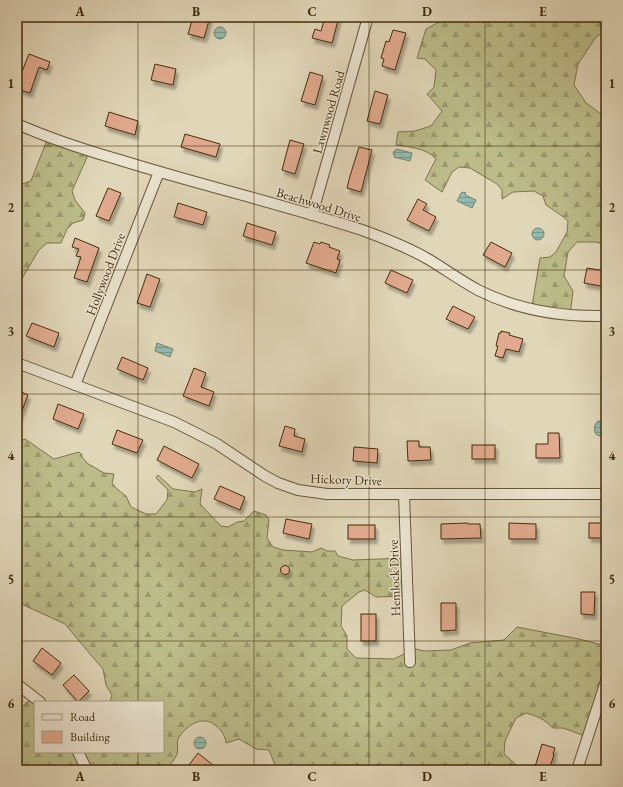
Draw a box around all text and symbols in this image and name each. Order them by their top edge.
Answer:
text: A [74,3,85,20]
text: B [192,3,200,20]
text: C [307,3,317,20]
text: D [422,3,432,20]
text: E [539,3,547,20]
street label: Lawnwood Road [308,68,349,156]
text: 1 [8,75,15,92]
text: 1 [609,75,616,92]
street label: Beachwood Drive [274,183,363,225]
text: 2 [8,199,15,216]
text: 2 [609,199,616,216]
street label: Hollywood Drive [82,230,129,318]
text: 3 [8,323,15,340]
text: 3 [609,323,616,340]
text: 4 [8,447,15,464]
text: 4 [609,447,616,464]
street label: Hickory Drive [310,470,382,489]
street label: Hemlock Drive [385,539,404,617]
text: 5 [8,571,14,588]
text: 5 [609,571,615,588]
text: 6 [8,695,15,712]
text: 6 [609,695,616,712]
legend [34,701,164,753]
text: Road [70,709,96,725]
text: Building [70,729,111,745]
text: A [74,768,85,785]
text: B [192,768,200,785]
text: C [307,768,317,785]
text: D [422,768,432,785]
text: E [539,768,547,785]

